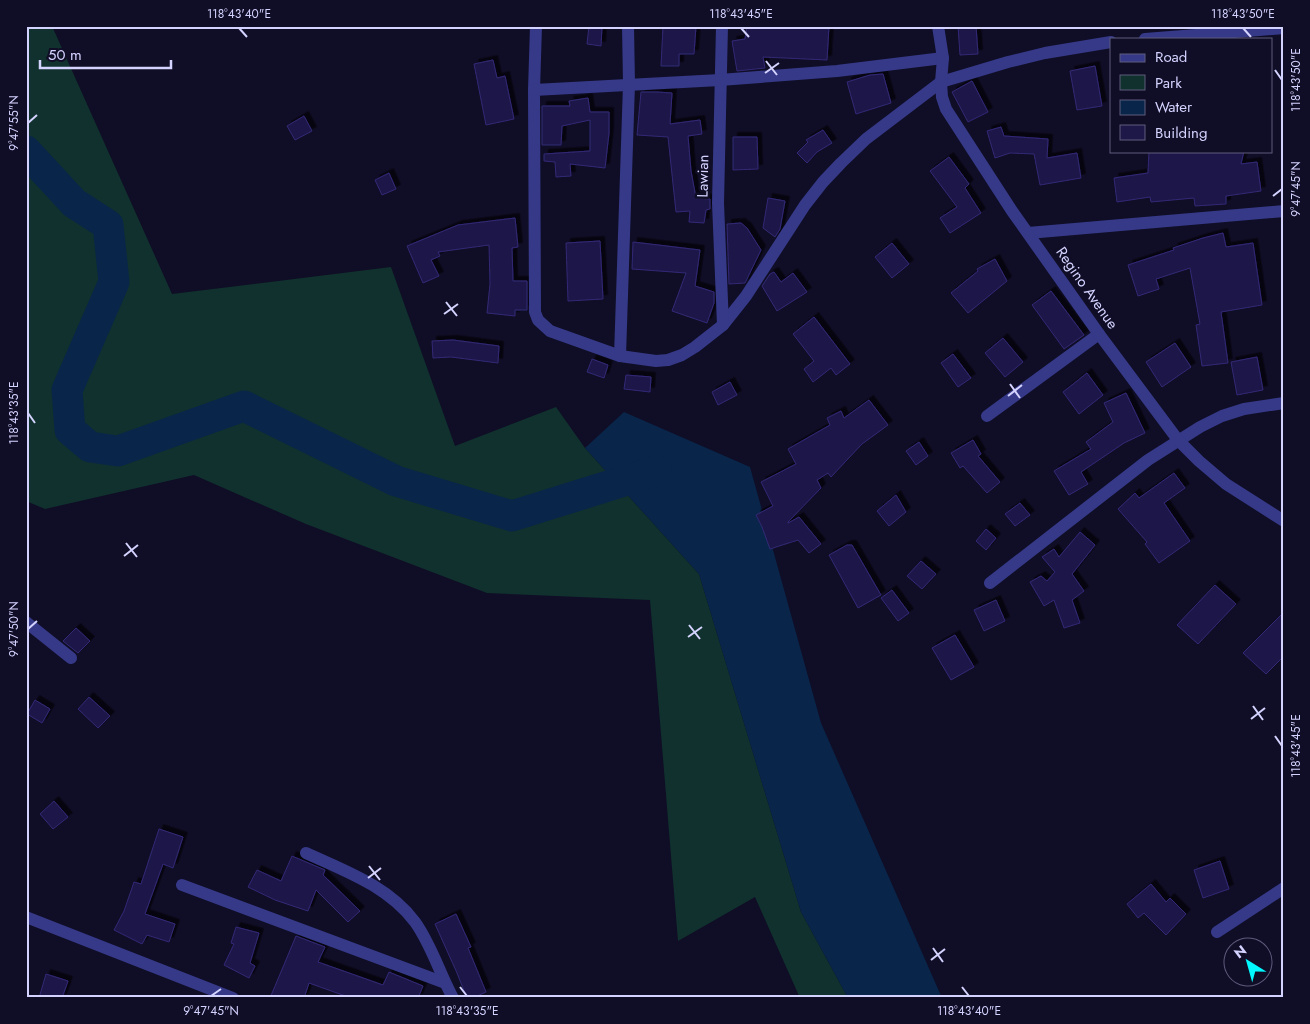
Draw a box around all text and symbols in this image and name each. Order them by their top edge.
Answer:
text: 118°43'40"E [207,5,271,23]
text: 118°43'45"E [709,5,773,23]
text: 118°43'50"E [1211,5,1275,23]
scale bar [40,38,171,70]
legend [1110,38,1272,152]
text: 50 m [48,44,82,66]
text: Road [1155,46,1187,68]
text: 118°43'50"E [1287,48,1305,112]
text: Park [1155,72,1182,94]
text: 9°47'55"N [5,95,23,151]
text: Water [1155,96,1193,118]
text: Building [1155,122,1207,144]
street label: Lawian [692,154,714,198]
text: 9°47'45"N [1287,161,1305,217]
street label: Regino Avenue [1050,242,1124,334]
text: 118°43'35"E [5,381,23,445]
text: 9°47'50"N [5,601,23,657]
text: 118°43'45"E [1287,714,1305,778]
north arrow [1222,936,1272,986]
text: N [1230,940,1251,963]
text: 9°47'45"N [183,1002,239,1020]
text: 118°43'35"E [435,1002,499,1020]
text: 118°43'40"E [937,1002,1001,1020]

